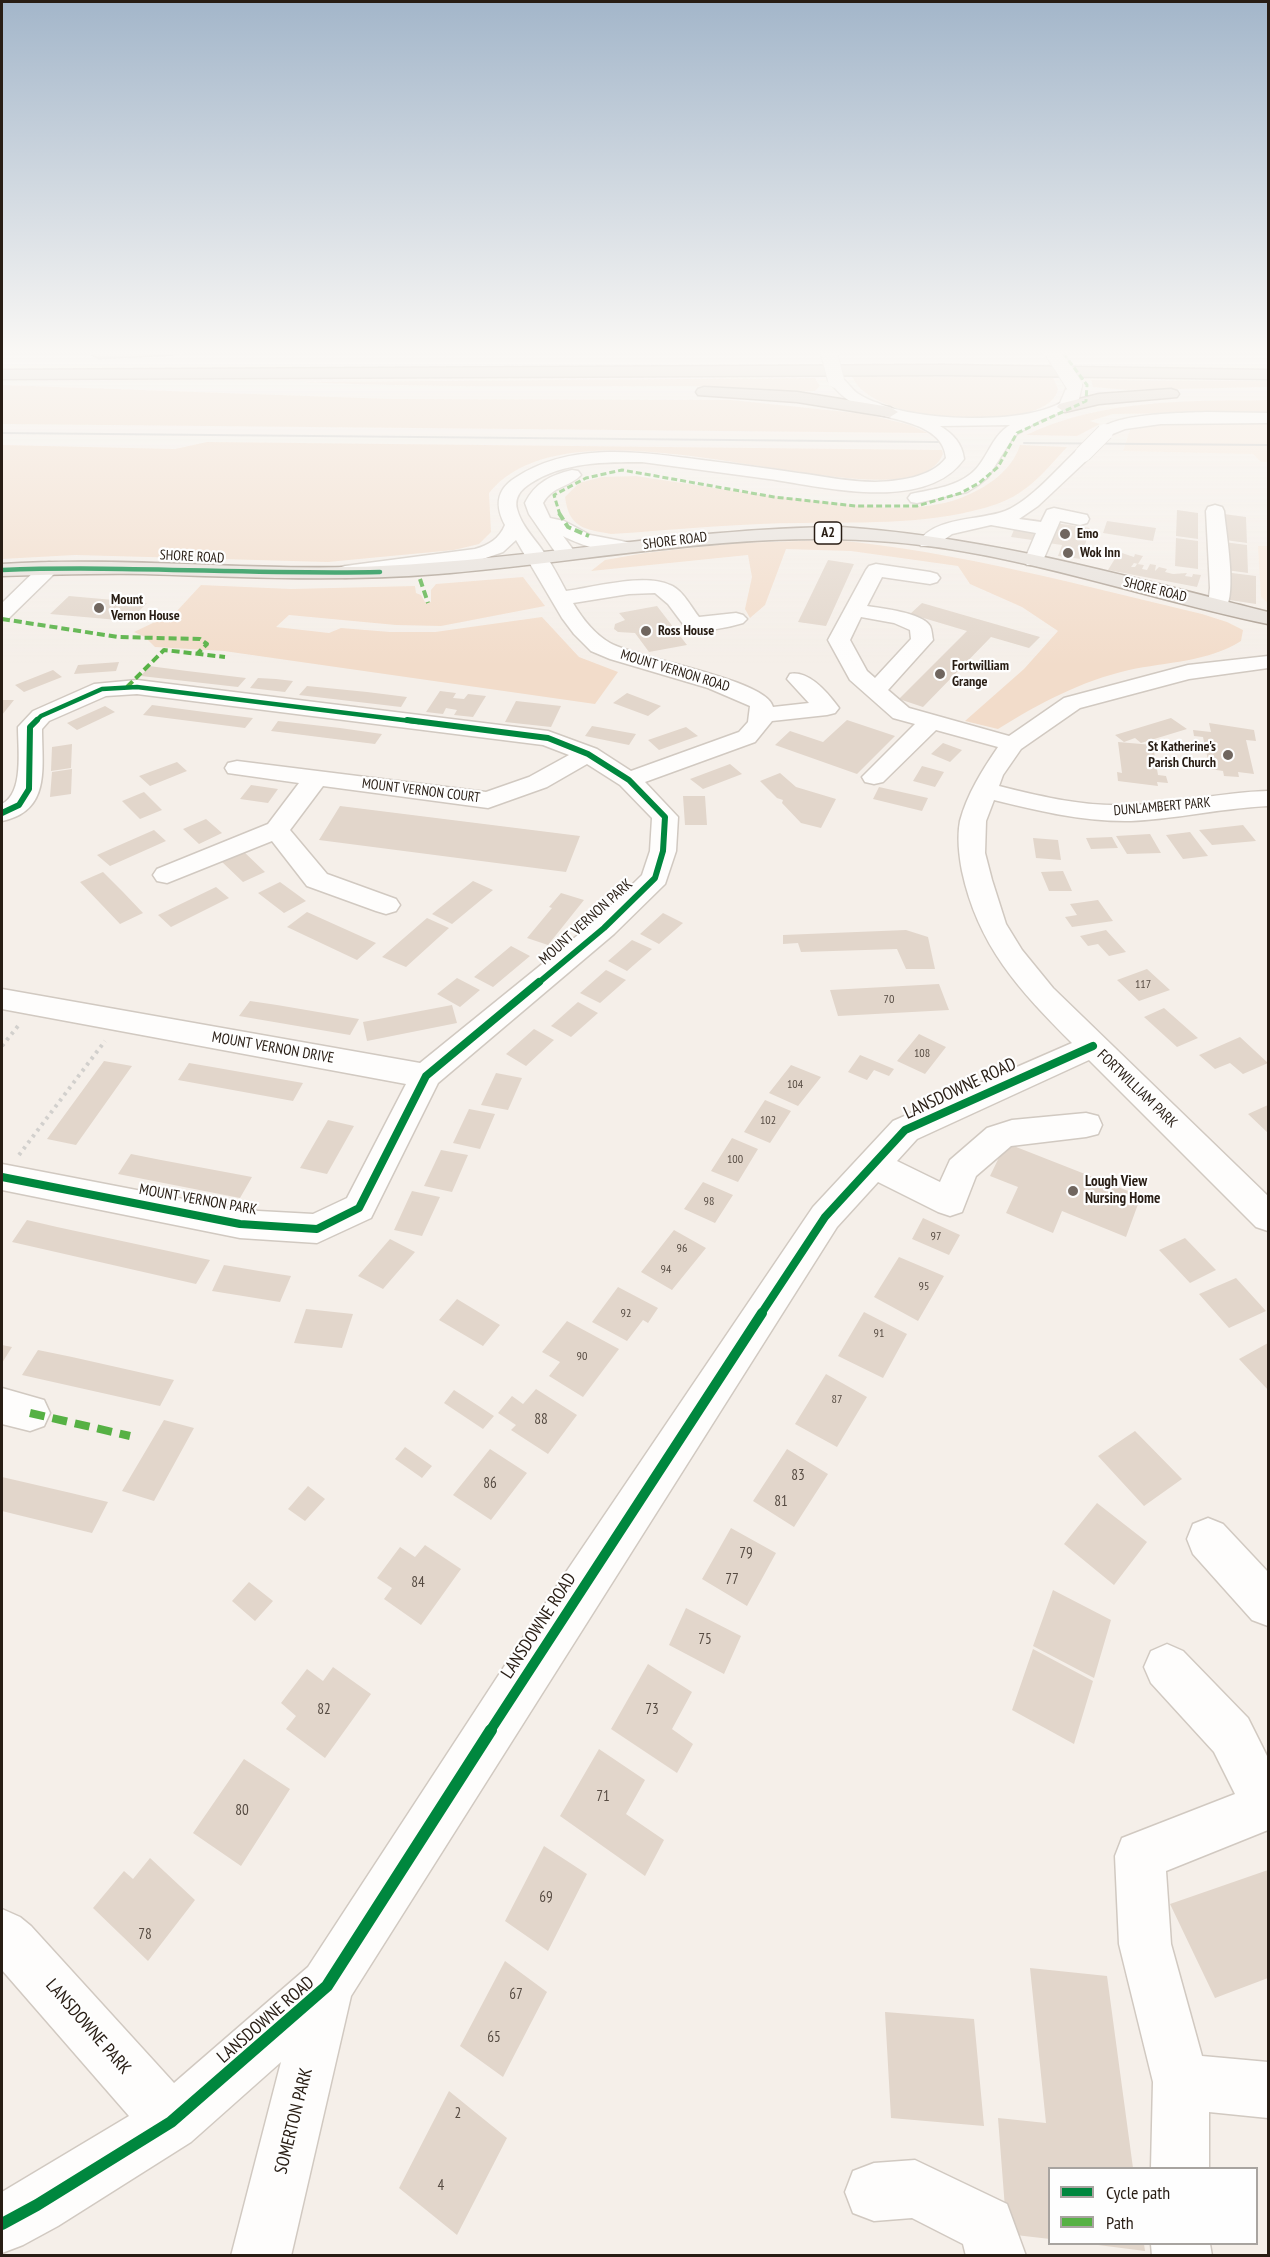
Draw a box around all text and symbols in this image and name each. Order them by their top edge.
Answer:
road number: A2 [814,522,842,544]
place label: Emo [1077,526,1099,542]
marker: Emo [1058,527,1072,541]
street label: SHORE ROAD [642,529,708,553]
place label: Wok Inn [1080,545,1120,561]
marker: Wok Inn [1061,546,1075,560]
street label: SHORE ROAD [159,547,225,567]
street label: SHORE ROAD [1122,574,1188,606]
place label: Mount Vernon House [111,592,180,624]
marker: Mount Vernon House [92,601,106,615]
place label: Ross House [658,623,714,639]
marker: Ross House [639,624,653,638]
street label: MOUNT VERNON ROAD [618,646,732,696]
place label: Fortwilliam Grange [952,658,1009,690]
marker: Fortwilliam Grange [933,667,947,681]
place label: St Katherine's Parish Church [1148,739,1216,772]
marker: St Katherine's Parish Church [1221,748,1235,762]
street label: MOUNT VERNON COURT [361,775,481,807]
street label: DUNLAMBERT PARK [1113,794,1211,820]
street label: MOUNT VERNON PARK [536,875,636,969]
house number: 117 [1135,978,1151,992]
house number: 70 [884,993,894,1007]
street label: MOUNT VERNON DRIVE [211,1028,335,1068]
street label: FORTWILLIAM PARK [1093,1046,1181,1132]
house number: 108 [914,1047,930,1061]
street label: LANSDOWNE ROAD [900,1054,1020,1124]
house number: 104 [787,1078,803,1092]
house number: 102 [760,1114,776,1128]
house number: 100 [727,1153,743,1167]
place label: Lough View Nursing Home [1085,1173,1160,1208]
street label: MOUNT VERNON PARK [138,1181,258,1219]
marker: Lough View Nursing Home [1066,1184,1080,1198]
house number: 98 [704,1195,714,1209]
house number: 97 [931,1230,941,1244]
house number: 96 [677,1242,687,1256]
house number: 94 [661,1263,671,1277]
house number: 95 [919,1280,929,1294]
house number: 92 [621,1307,631,1321]
house number: 91 [874,1327,884,1341]
house number: 90 [577,1350,587,1364]
house number: 87 [832,1393,842,1407]
house number: 88 [534,1411,548,1429]
house number: 83 [791,1467,805,1485]
house number: 86 [483,1475,497,1493]
house number: 81 [774,1493,788,1511]
house number: 79 [739,1545,753,1563]
street label: LANSDOWNE ROAD [497,1569,581,1683]
house number: 77 [725,1571,739,1589]
house number: 84 [411,1574,425,1592]
house number: 75 [698,1631,712,1649]
house number: 82 [317,1701,331,1719]
house number: 73 [645,1701,659,1719]
house number: 71 [596,1788,610,1806]
house number: 80 [235,1802,249,1820]
house number: 69 [539,1889,553,1907]
house number: 78 [138,1926,152,1944]
street label: LANSDOWNE ROAD [213,1972,319,2068]
street label: LANSDOWNE PARK [41,1975,135,2079]
house number: 67 [509,1986,523,2004]
house number: 65 [487,2029,501,2047]
street label: SOMERTON PARK [270,2066,318,2176]
house number: 2 [455,2105,461,2123]
legend [1048,2167,1258,2245]
house number: 4 [438,2177,444,2195]
text: Cycle path [1106,2181,1170,2204]
text: Path [1106,2211,1134,2234]

